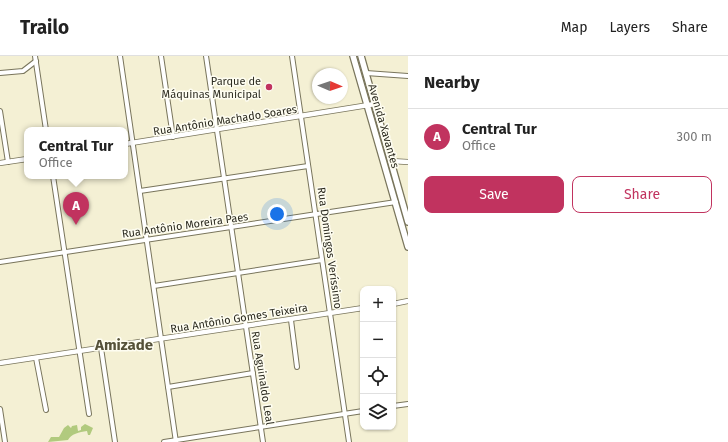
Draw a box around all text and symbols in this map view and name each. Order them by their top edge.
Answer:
text: Trailo [20,16,69,39]
text: Map [561,19,587,36]
text: Layers [609,19,650,36]
text: Share [672,19,708,36]
north arrow [312,68,348,104]
text: Nearby [424,72,479,93]
place label: Parque de Máquinas Municipal [162,75,261,101]
marker: Parque de Máquinas Municipal [264,82,274,92]
street label: Avenida Xavantes [365,83,402,170]
street label: Rua Antônio Machado Soares [152,103,298,138]
text: Central Tur [462,120,537,138]
popup [24,127,128,179]
text: A [433,129,441,144]
text: 300 m [676,129,712,144]
text: Central Tur [39,137,113,155]
text: Office [462,138,496,153]
text: Office [39,155,73,170]
button: Save [424,176,564,213]
button: Share [572,176,712,213]
street label: Rua Domingos Veríssimo [315,186,344,310]
pin: A [63,192,89,225]
your location [267,204,287,224]
street label: Rua Antônio Moreira Paes [121,210,249,241]
map controls [360,286,396,430]
button: + [360,286,396,322]
street label: Rua Antônio Gomes Teixeira [169,301,309,336]
button: − [360,322,396,358]
street label: Rua Aguinaldo Leal [249,330,276,426]
district label: Amizade [94,336,153,354]
button: locate [360,358,396,394]
button: layers [360,394,396,430]

